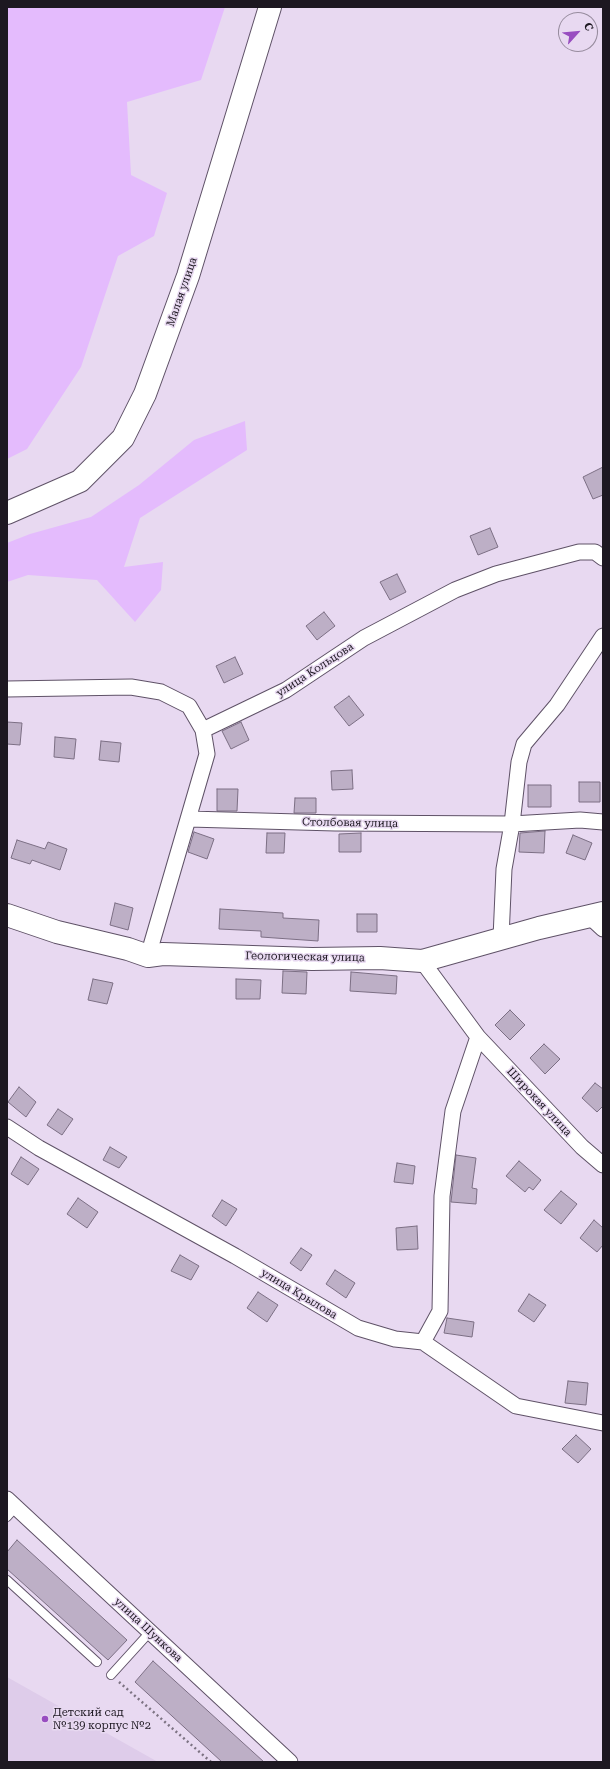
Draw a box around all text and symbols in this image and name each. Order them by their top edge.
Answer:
north arrow [558,12,598,52]
text: С [581,20,596,33]
street label: Малая улица [164,256,200,328]
street label: улица Кольцова [274,640,356,700]
street label: Столбовая улица [302,816,398,830]
street label: Геологическая улица [245,949,365,965]
street label: Широкая улица [504,1065,574,1139]
street label: улица Крылова [259,1266,339,1322]
street label: улица Шункова [111,1595,185,1665]
place label: Детский сад №139 корпус №2 [53,1706,151,1732]
marker: Детский сад №139 корпус №2 [40,1714,50,1724]

